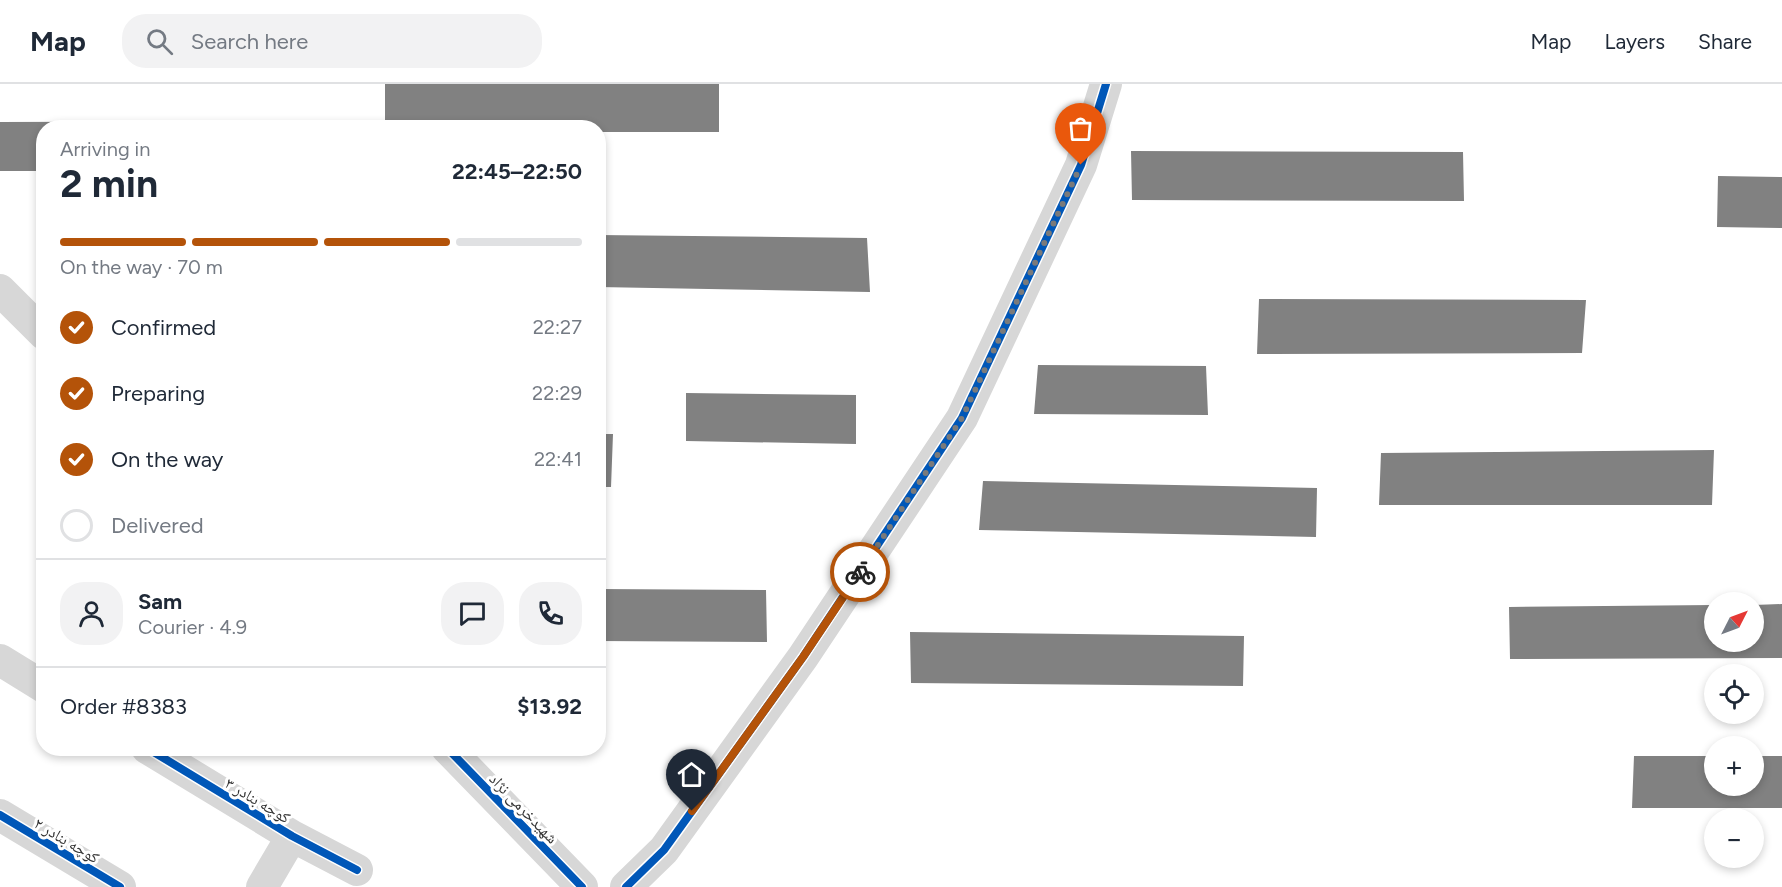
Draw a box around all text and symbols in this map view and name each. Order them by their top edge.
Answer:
search box [122,14,542,68]
text: Map [30,24,86,58]
icon: search [143,25,176,58]
text: Search here [191,28,308,55]
text: Map [1531,29,1571,54]
text: Layers [1604,29,1665,54]
text: Share [1698,29,1752,54]
pin [1055,103,1106,165]
icon: bag [1064,112,1097,145]
text: Arriving in [60,137,150,161]
text: 22:45–22:50 [452,158,582,185]
text: 2 min [60,160,158,207]
text: On the way · 70 m [60,255,223,279]
icon: check [60,311,93,344]
text: Confirmed [111,314,216,341]
text: 22:27 [533,315,582,339]
icon: check [60,377,93,410]
text: Preparing [111,380,205,407]
text: 22:29 [532,381,582,405]
icon: check [60,443,93,476]
text: On the way [111,446,223,473]
text: 22:41 [534,447,582,471]
text: Delivered [111,512,204,539]
courier [830,542,890,602]
icon: bike [844,556,877,589]
button: person [60,582,123,645]
button: chat [441,582,504,645]
button: phone [519,582,582,645]
text: Sam [138,588,182,615]
north arrow [1704,592,1764,652]
map controls [1704,592,1764,868]
text: Courier · 4.9 [138,615,247,639]
button: locate [1704,664,1764,724]
text: Order #8383 [60,693,187,720]
text: $13.92 [517,693,582,720]
button: + [1704,736,1764,796]
pin [666,749,717,811]
icon: home [675,758,708,791]
street label: شهیدخرمی نژاد [485,769,562,848]
street label: کوچه بنادر ۳ [222,774,294,827]
button: − [1704,808,1764,868]
street label: کوچه بنادر ۲ [31,814,103,867]

